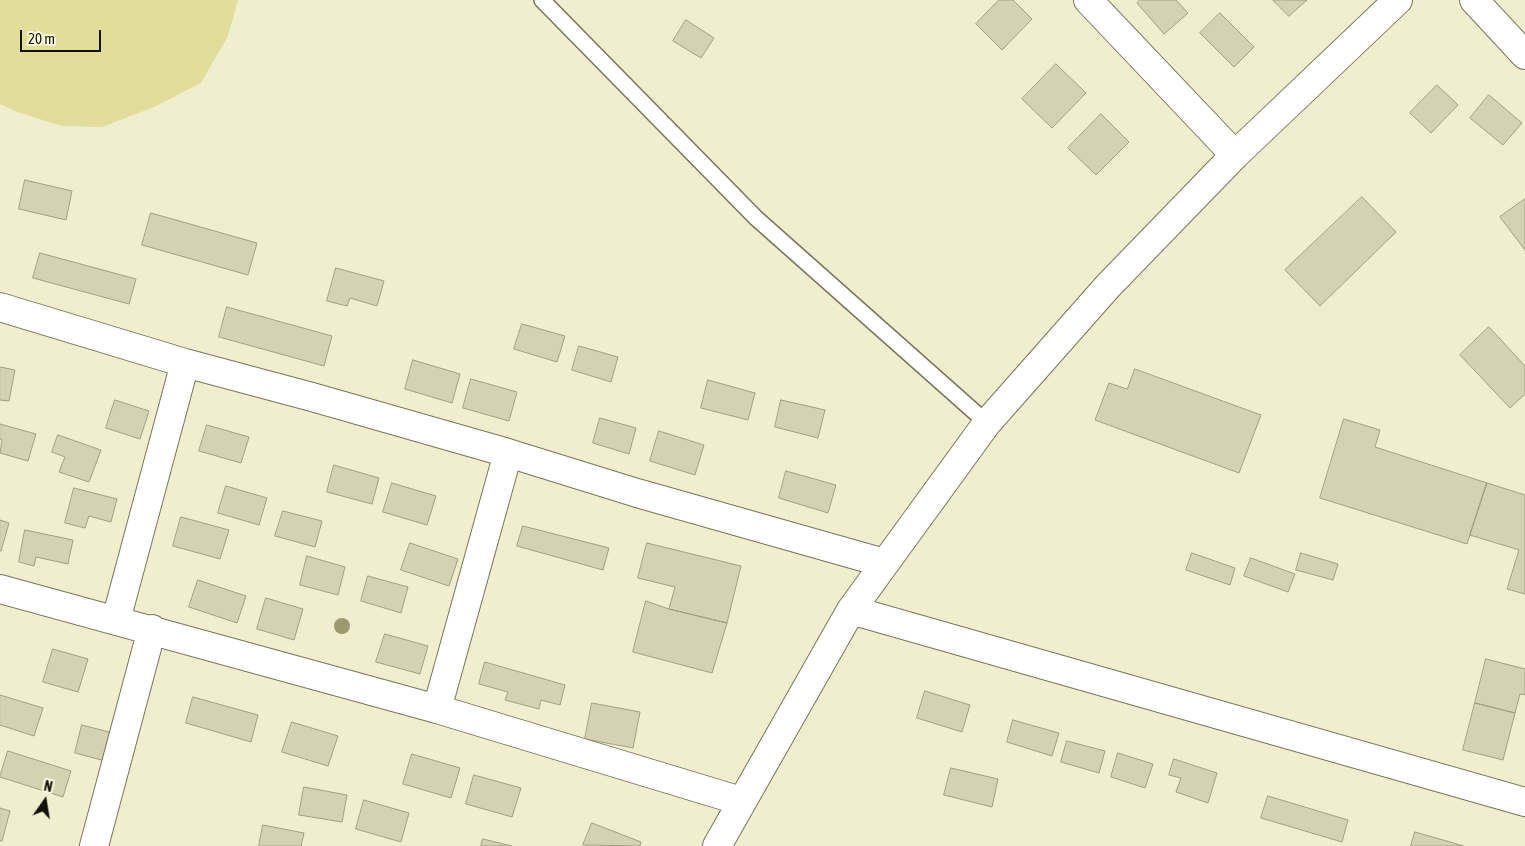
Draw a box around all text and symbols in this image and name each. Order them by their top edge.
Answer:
scale bar [22,20,104,52]
text: 20 m [28,30,55,47]
north arrow [20,776,70,826]
text: N [43,778,54,795]

